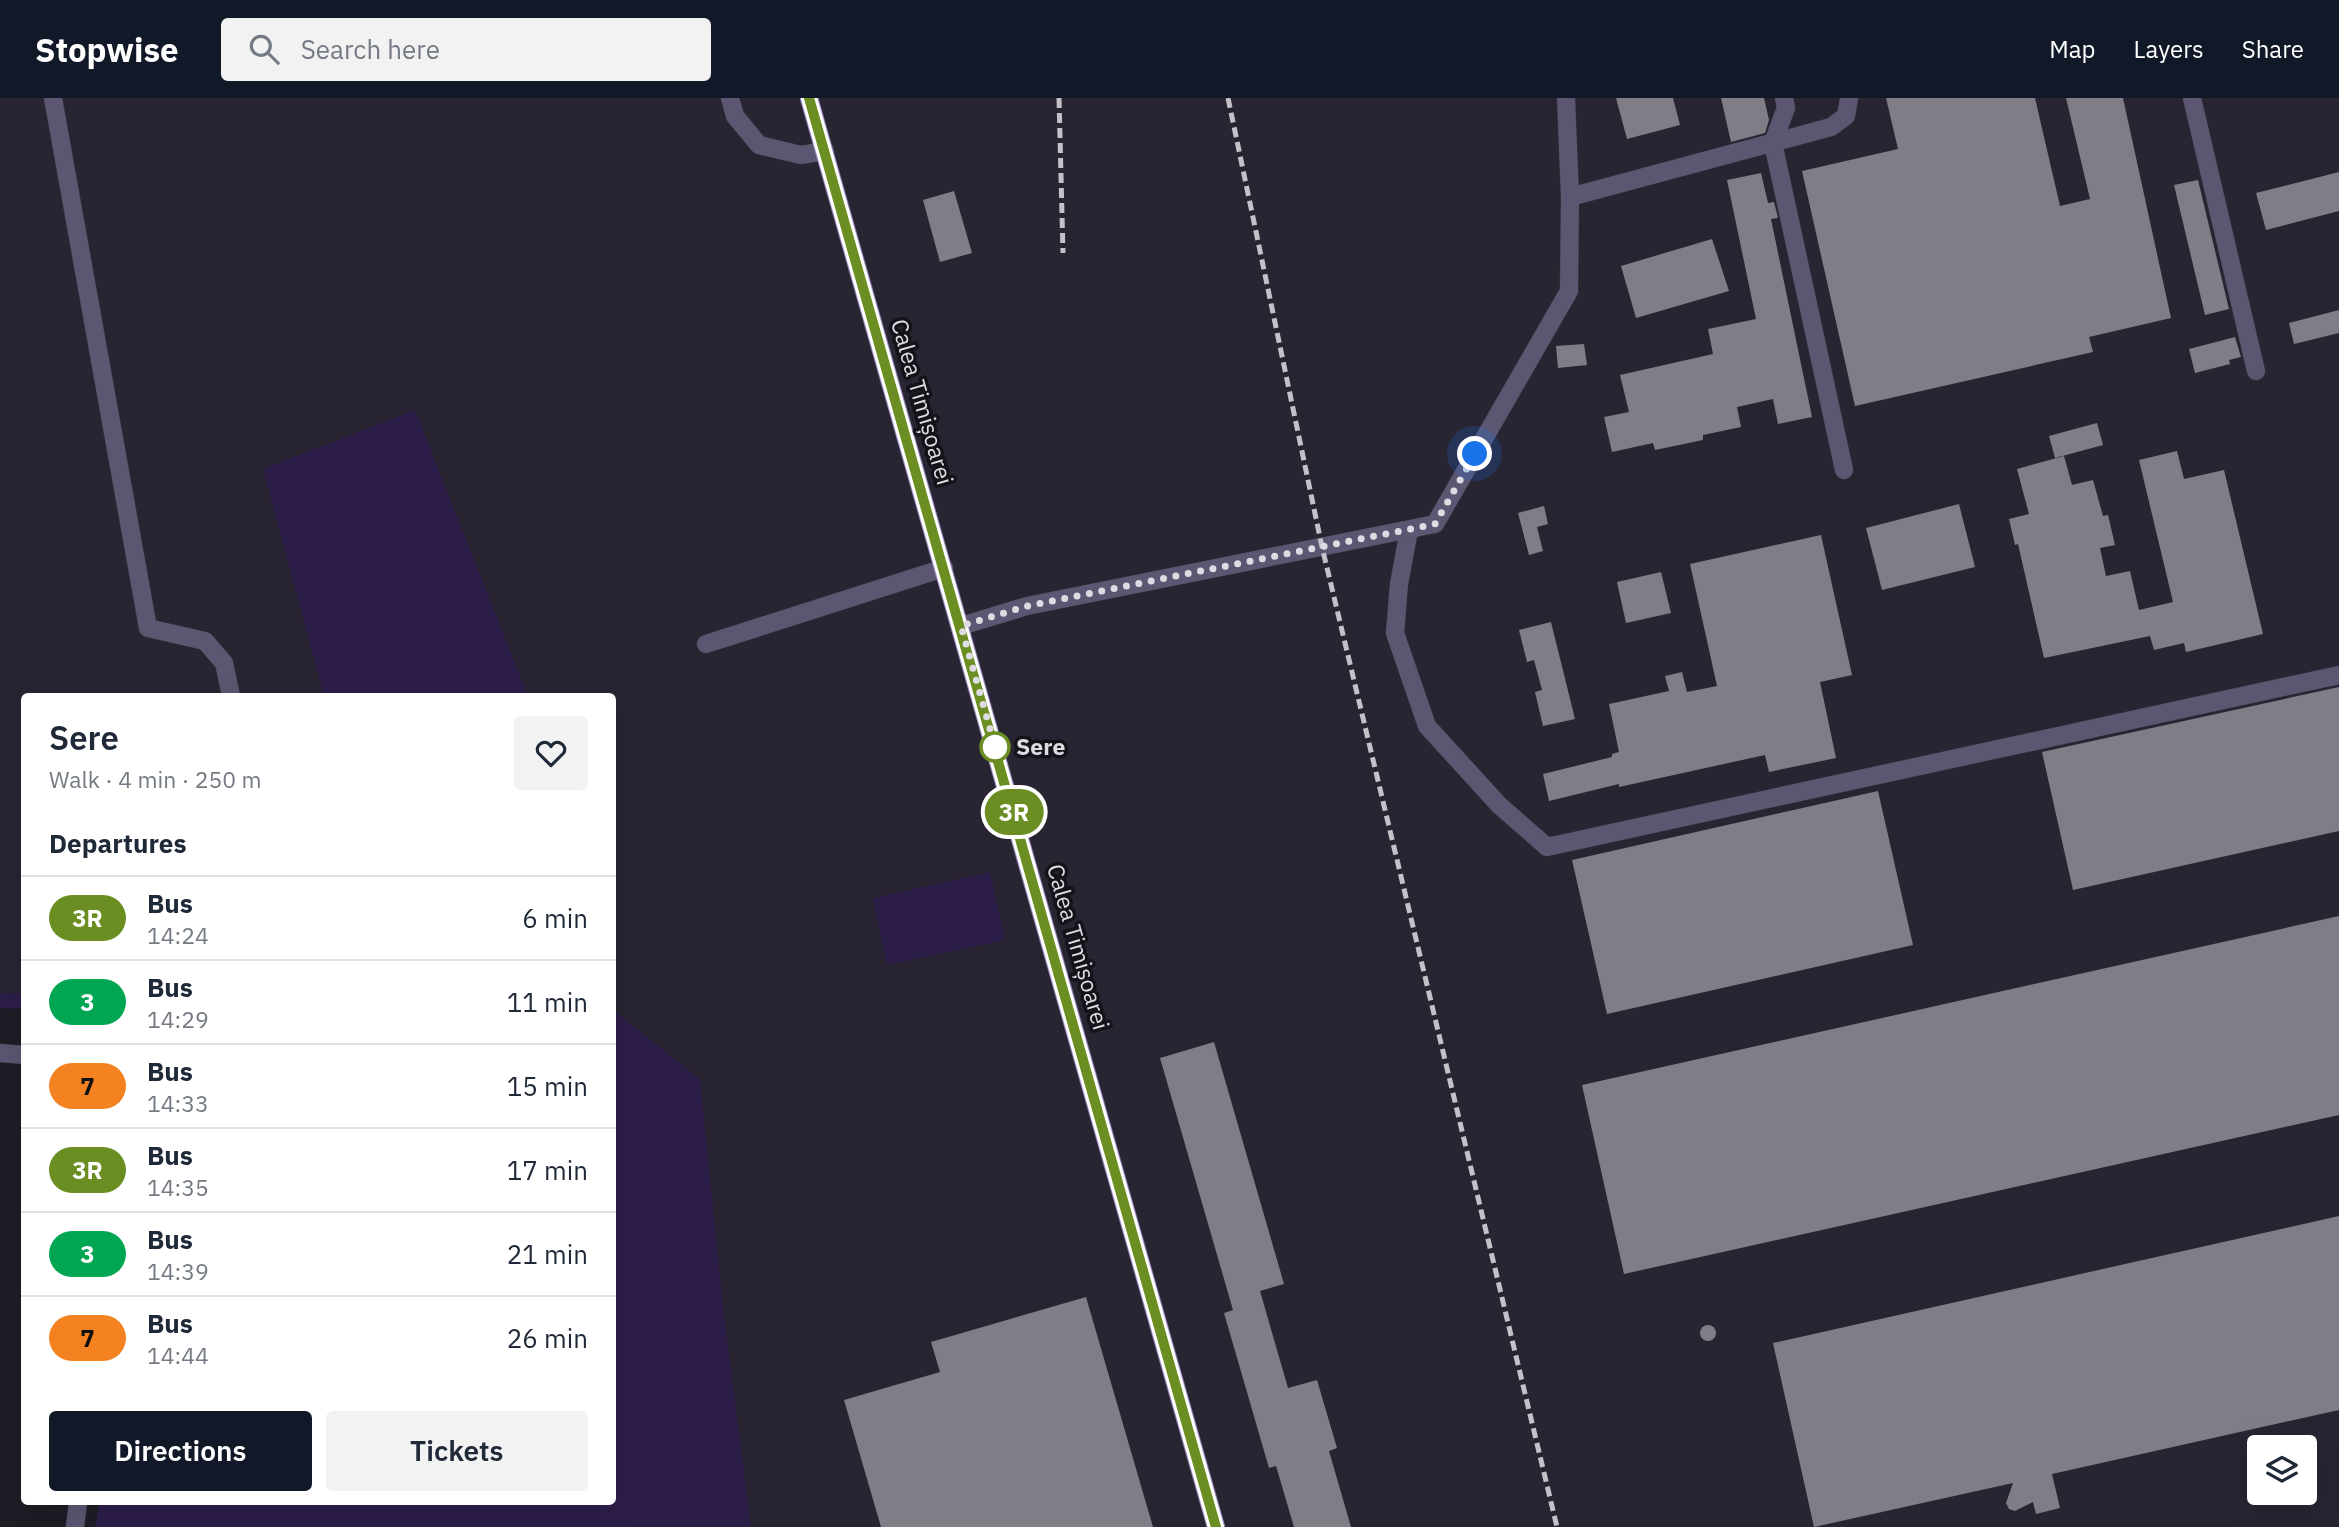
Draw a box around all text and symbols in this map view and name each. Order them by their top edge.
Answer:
search box [221,18,711,81]
text: Stopwise [35,28,179,71]
icon: search [245,30,283,68]
text: Search here [301,32,440,66]
text: Map [2049,33,2096,65]
text: Layers [2134,33,2204,65]
text: Share [2242,33,2304,65]
street label: Calea Timișoarei [885,315,961,488]
your location [1457,436,1492,471]
text: Sere [49,716,119,759]
button: heart [514,716,588,790]
place label: Sere [1016,731,1065,761]
marker: Sere [980,732,1010,762]
text: Walk · 4 min · 250 m [49,764,262,794]
line badge: 3R [982,789,1046,835]
text: 3R [999,796,1029,828]
text: Departures [49,826,187,860]
street label: Calea Timișoarei [1041,860,1117,1033]
text: Bus [147,886,193,920]
text: 6 min [522,901,588,935]
text: 3R [72,902,103,934]
text: 14:24 [147,920,209,950]
text: Bus [147,970,193,1004]
text: 11 min [507,985,588,1019]
text: 3 [80,986,95,1018]
text: 14:29 [147,1004,209,1034]
text: Bus [147,1054,193,1088]
text: 15 min [507,1069,588,1103]
text: 7 [80,1070,95,1102]
text: 14:33 [147,1088,209,1118]
text: Bus [147,1138,193,1172]
text: 17 min [507,1153,588,1187]
text: 3R [72,1154,103,1186]
text: 14:35 [147,1172,209,1202]
text: Bus [147,1222,193,1256]
text: 21 min [507,1237,588,1271]
text: 3 [80,1238,95,1270]
text: 14:39 [147,1256,209,1286]
text: Bus [147,1306,193,1340]
text: 26 min [507,1321,588,1355]
text: 7 [80,1322,95,1354]
text: 14:44 [147,1340,209,1370]
button: Directions [49,1411,312,1491]
button: Tickets [326,1411,588,1491]
map controls [2247,1435,2317,1505]
button: layers [2247,1435,2317,1505]

